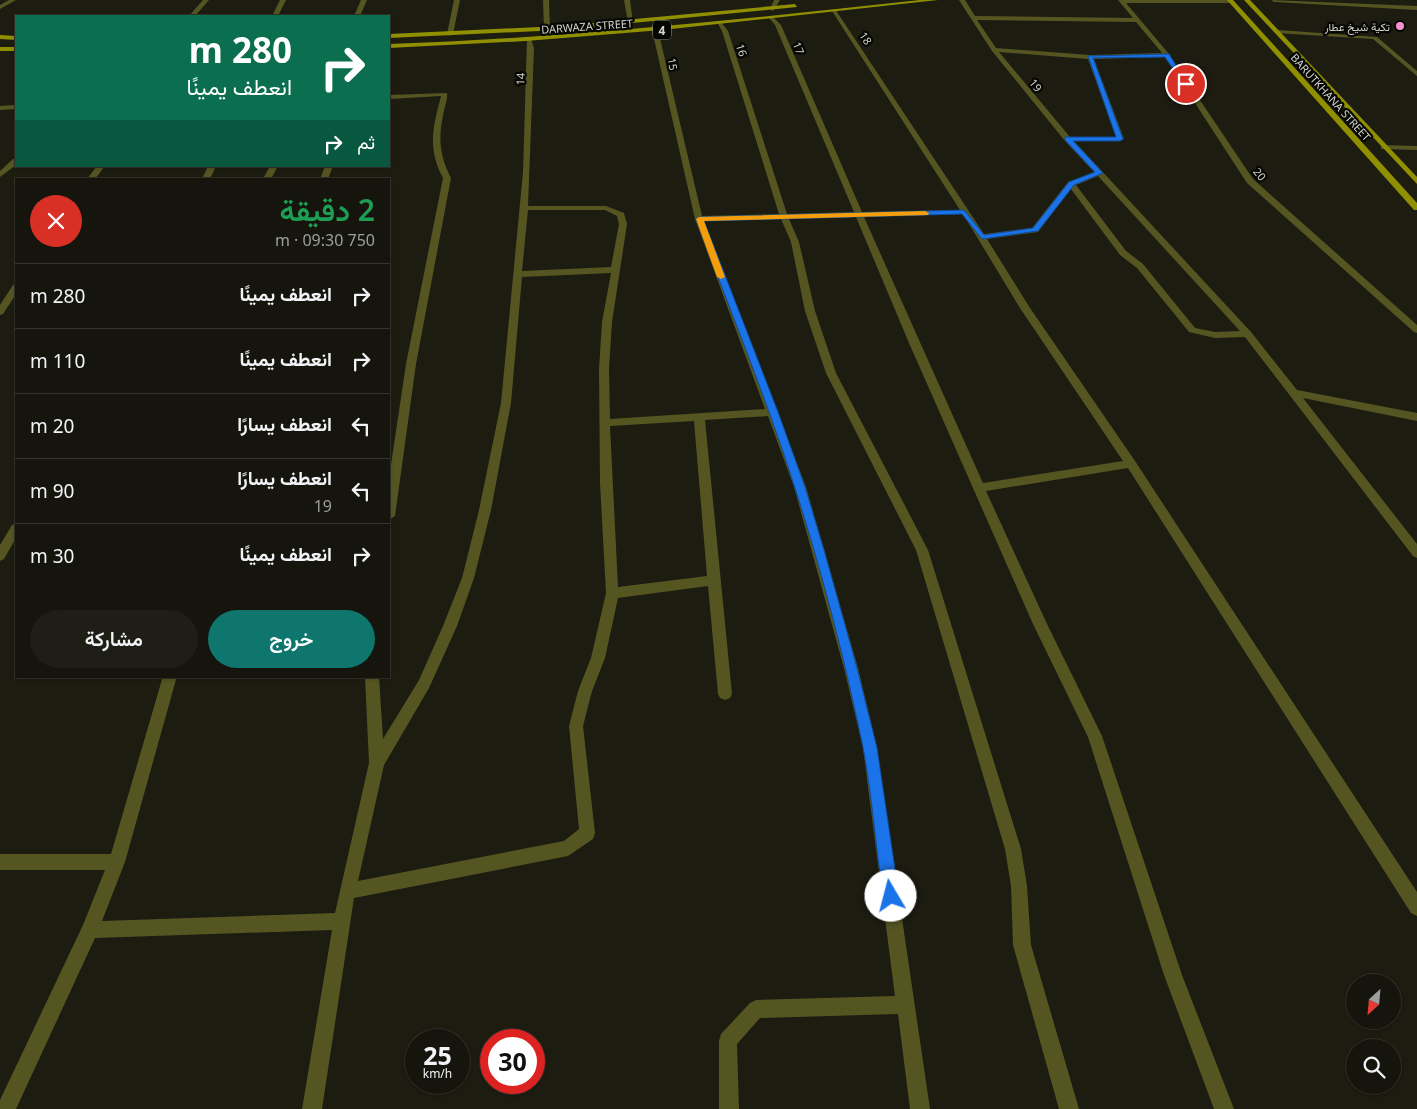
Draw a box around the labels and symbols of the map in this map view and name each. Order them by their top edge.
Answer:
street label: DARWAZA STREET [541,15,633,37]
place label: تكية شيخ عطار [1324,19,1390,35]
road number: 4 [653,20,671,40]
marker: تكية شيخ عطار [1394,20,1406,32]
street label: 18 [856,29,876,47]
street label: 17 [790,39,808,57]
street label: 16 [733,42,751,58]
street label: BARUTKHANA STREET [1288,50,1374,144]
street label: 15 [664,56,682,72]
pin [1165,63,1207,105]
street label: 14 [512,72,528,86]
street label: 19 [1026,75,1046,95]
street label: 20 [1250,164,1270,184]
position arrow [864,869,916,921]
north arrow [1346,974,1401,1029]
speed limit sign: 30 [480,1029,545,1094]

